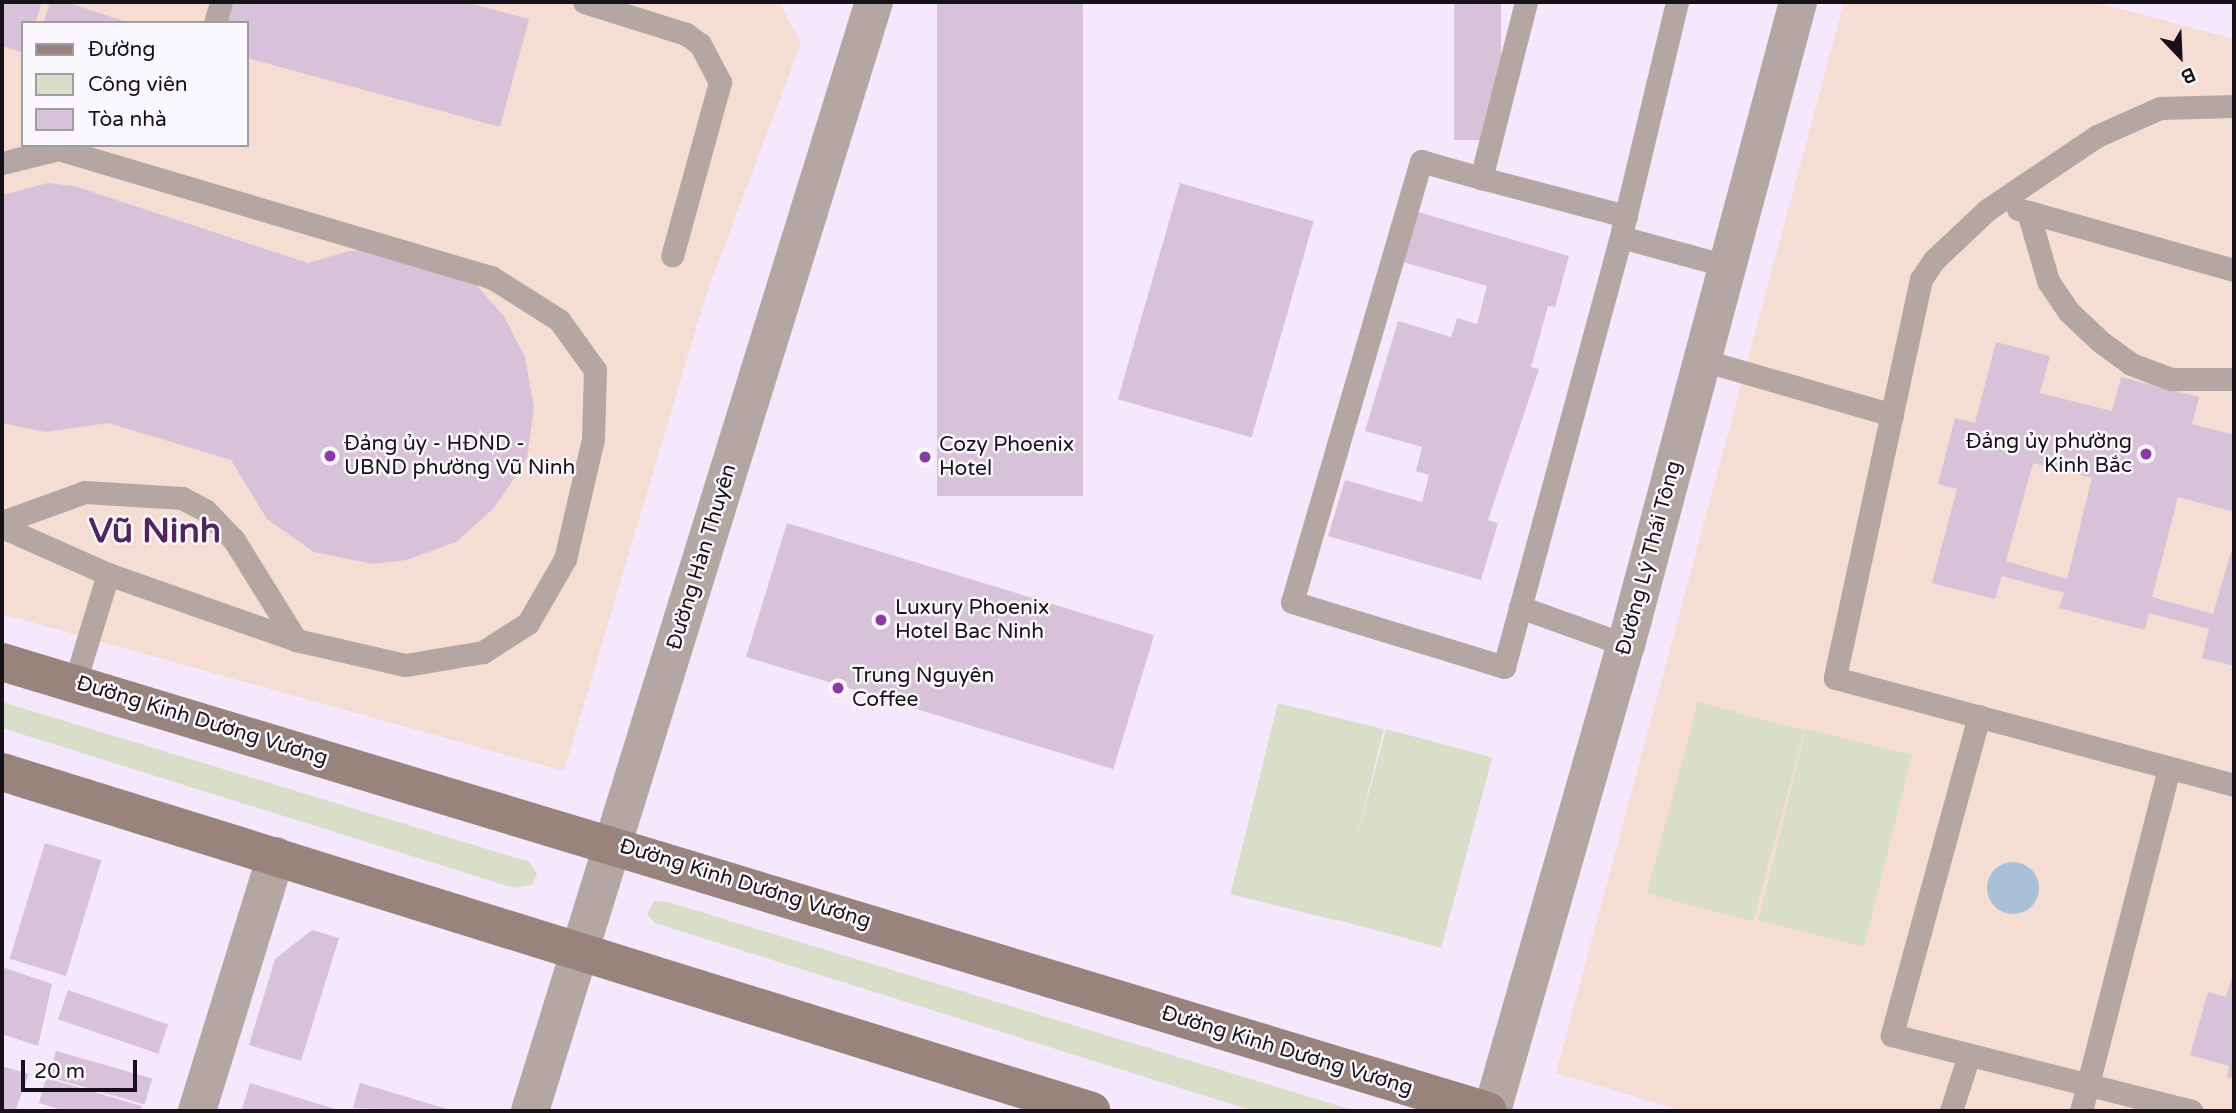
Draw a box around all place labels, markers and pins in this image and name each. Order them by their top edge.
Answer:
place label: Đảng ủy phường Kinh Bắc [1966,429,2132,479]
place label: Đảng ủy - HĐND - UBND phường Vũ Ninh [344,431,575,481]
place label: Cozy Phoenix Hotel [939,432,1074,482]
marker: Đảng ủy phường Kinh Bắc [2138,446,2154,462]
marker: Đảng ủy - HĐND - UBND phường Vũ Ninh [322,448,338,464]
marker: Cozy Phoenix Hotel [917,449,933,465]
place label: Luxury Phoenix Hotel Bac Ninh [895,595,1049,645]
marker: Luxury Phoenix Hotel Bac Ninh [873,612,889,628]
place label: Trung Nguyên Coffee [852,663,994,713]
marker: Trung Nguyên Coffee [830,680,846,696]

